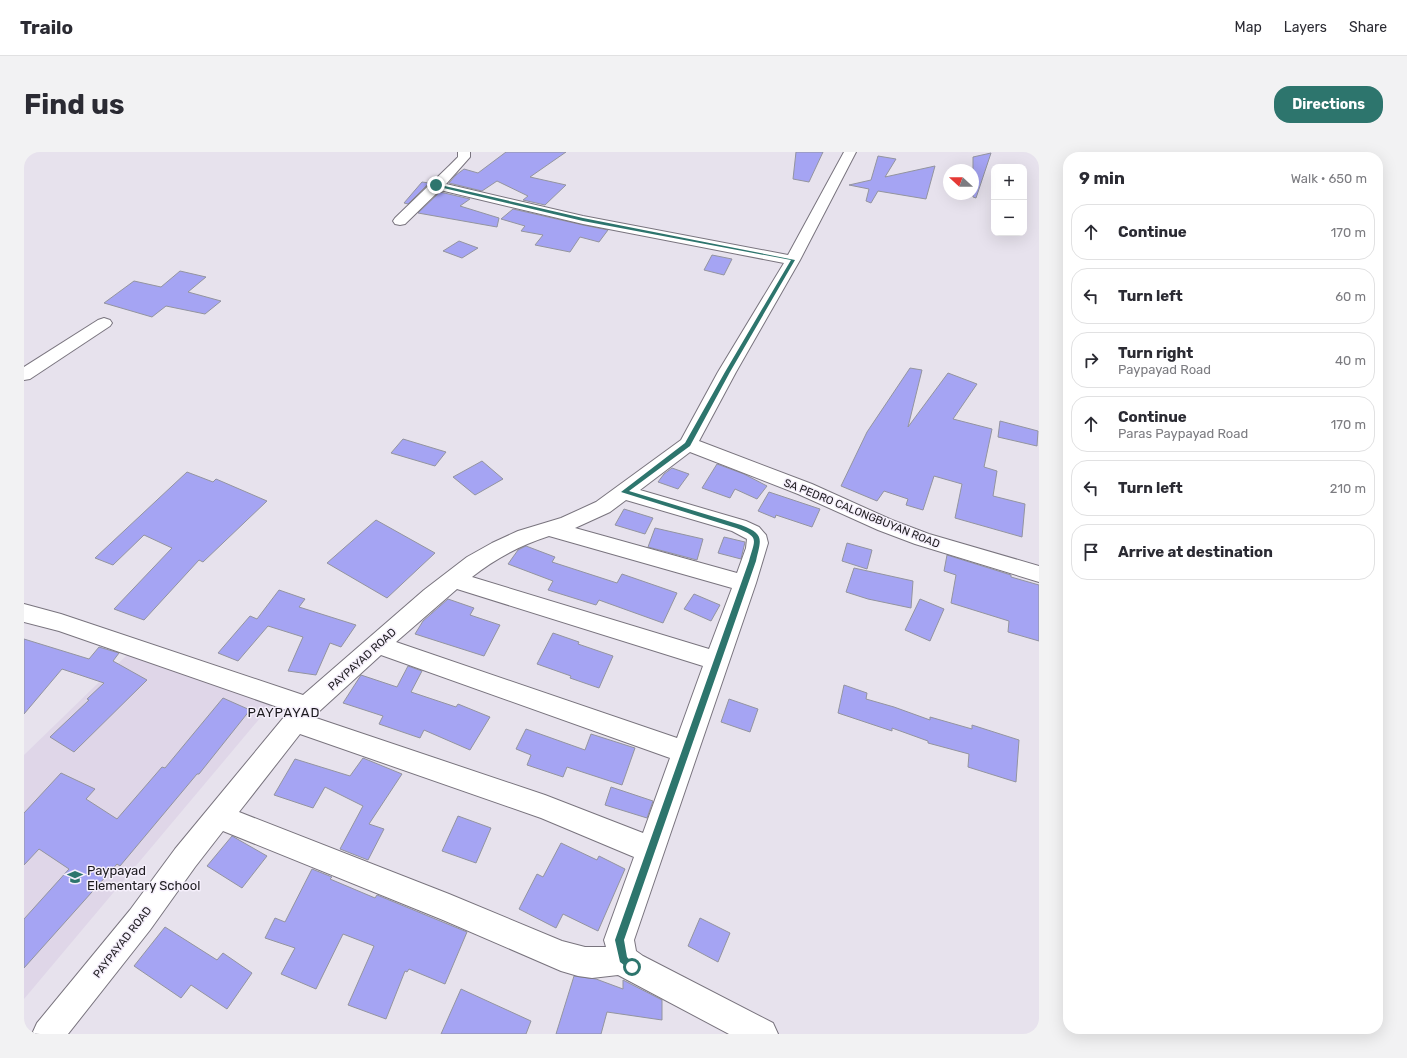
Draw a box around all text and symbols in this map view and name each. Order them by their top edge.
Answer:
text: Trailo [20,16,73,39]
text: Map [1235,19,1262,36]
text: Layers [1284,19,1327,36]
text: Share [1349,19,1387,36]
button: Directions [1274,86,1383,123]
text: Find us [24,88,124,121]
north arrow [943,164,979,200]
map controls [991,164,1027,236]
button: + [991,164,1027,200]
text: 9 min [1079,168,1125,188]
text: Walk · 650 m [1291,171,1367,186]
route end [427,176,445,194]
button: − [991,200,1027,236]
icon: ahead [1080,221,1102,243]
text: Continue [1118,223,1187,241]
text: 170 m [1331,225,1366,240]
icon: left [1080,285,1102,307]
text: Turn left [1118,287,1183,305]
text: 60 m [1335,289,1366,304]
text: Turn right [1118,344,1193,362]
icon: right [1080,349,1102,371]
text: 40 m [1335,353,1366,368]
text: Paypayad Road [1118,362,1211,377]
text: Continue [1118,408,1187,426]
icon: ahead [1080,413,1102,435]
text: 170 m [1331,417,1366,432]
text: Paras Paypayad Road [1118,426,1248,441]
street label: SA PEDRO CALONGBUYAN ROAD [782,476,942,551]
icon: left [1080,477,1102,499]
text: Turn left [1118,479,1183,497]
text: 210 m [1330,481,1366,496]
icon: arrive [1080,541,1102,563]
text: Arrive at destination [1118,543,1273,561]
street label: PAYPAYAD ROAD [326,625,399,693]
district label: PAYPAYAD [248,705,320,720]
place label: Paypayad Elementary School [87,863,200,893]
school or university icon: Paypayad Elementary School [66,868,84,886]
street label: PAYPAYAD ROAD [91,904,154,981]
route start [623,958,641,976]

